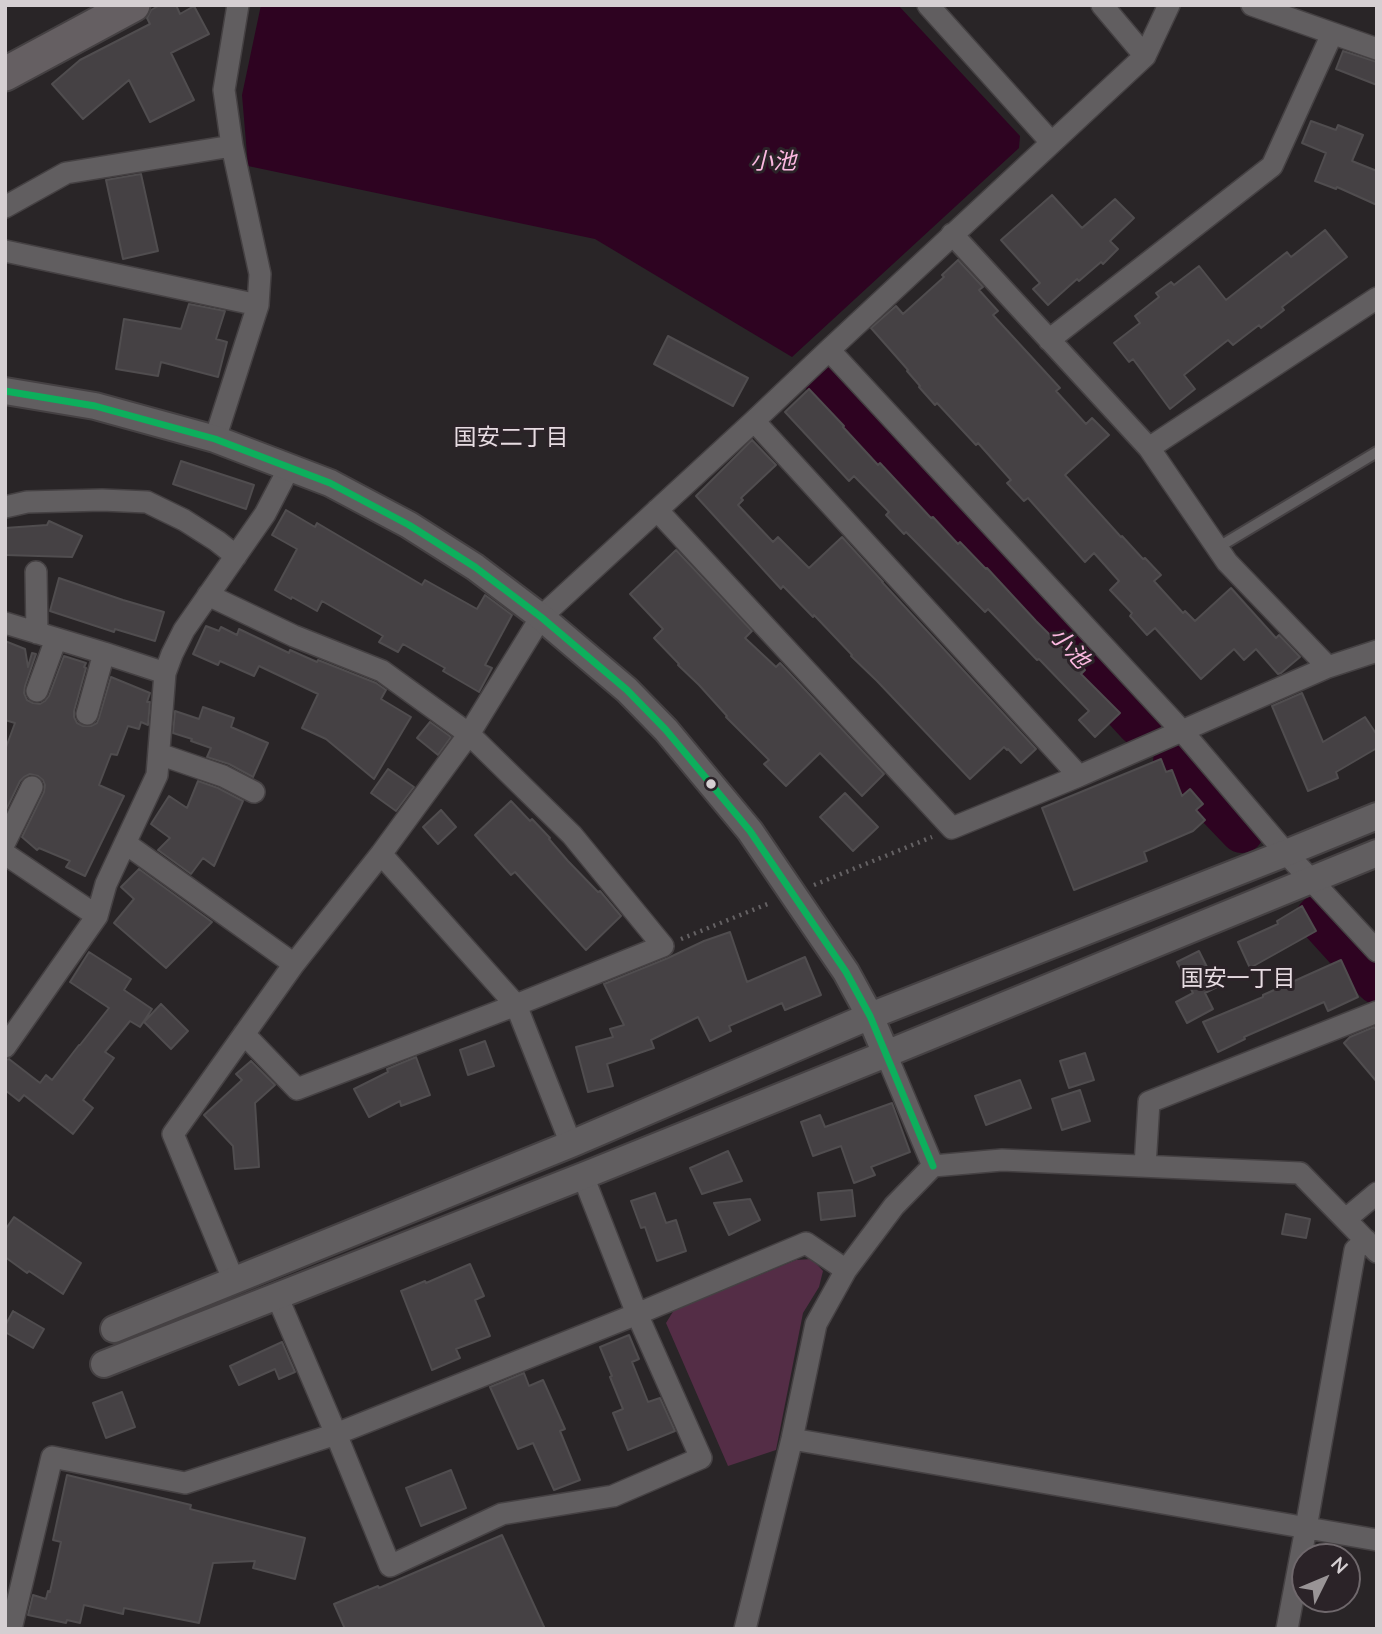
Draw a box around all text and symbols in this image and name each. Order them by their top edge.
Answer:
water label: 小池 [750,148,796,176]
district label: 国安二丁目 [454,424,568,452]
water label: 小池 [1043,622,1095,674]
unlabelled marker [704,777,718,791]
district label: 国安一丁目 [1181,965,1295,993]
north arrow [1291,1543,1361,1613]
text: N [1326,1552,1354,1578]

